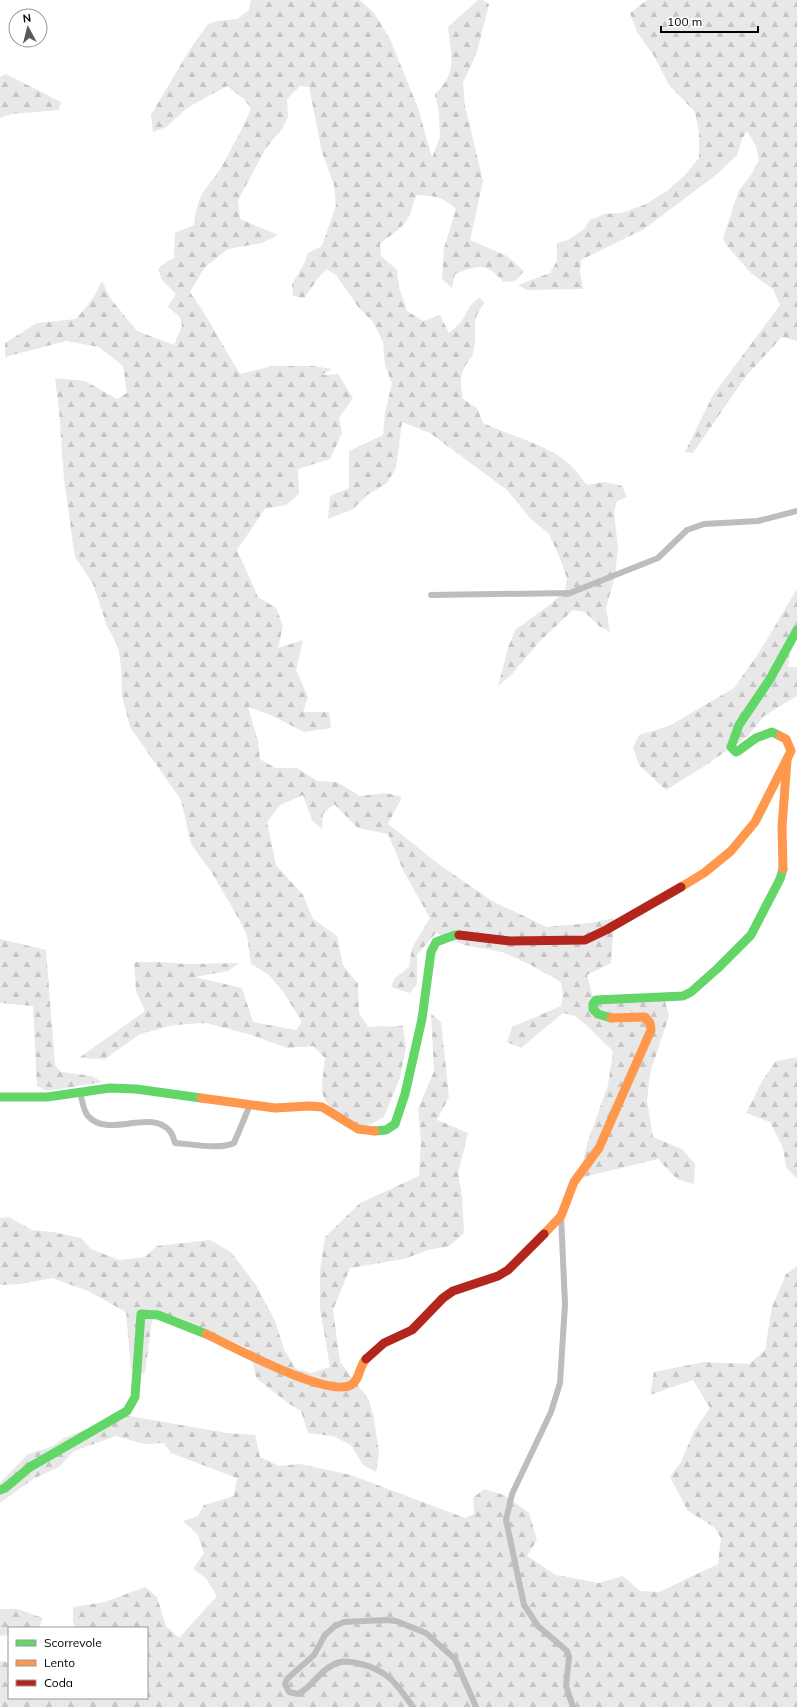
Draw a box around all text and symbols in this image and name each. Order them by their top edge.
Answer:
north arrow [8,8,48,48]
scale bar [661,8,758,34]
text: N [22,11,32,26]
text: 100 m [667,14,702,29]
legend [8,1627,148,1699]
text: Scorrevole [44,1635,102,1650]
text: Lento [44,1655,75,1670]
text: Coda [44,1675,73,1690]

